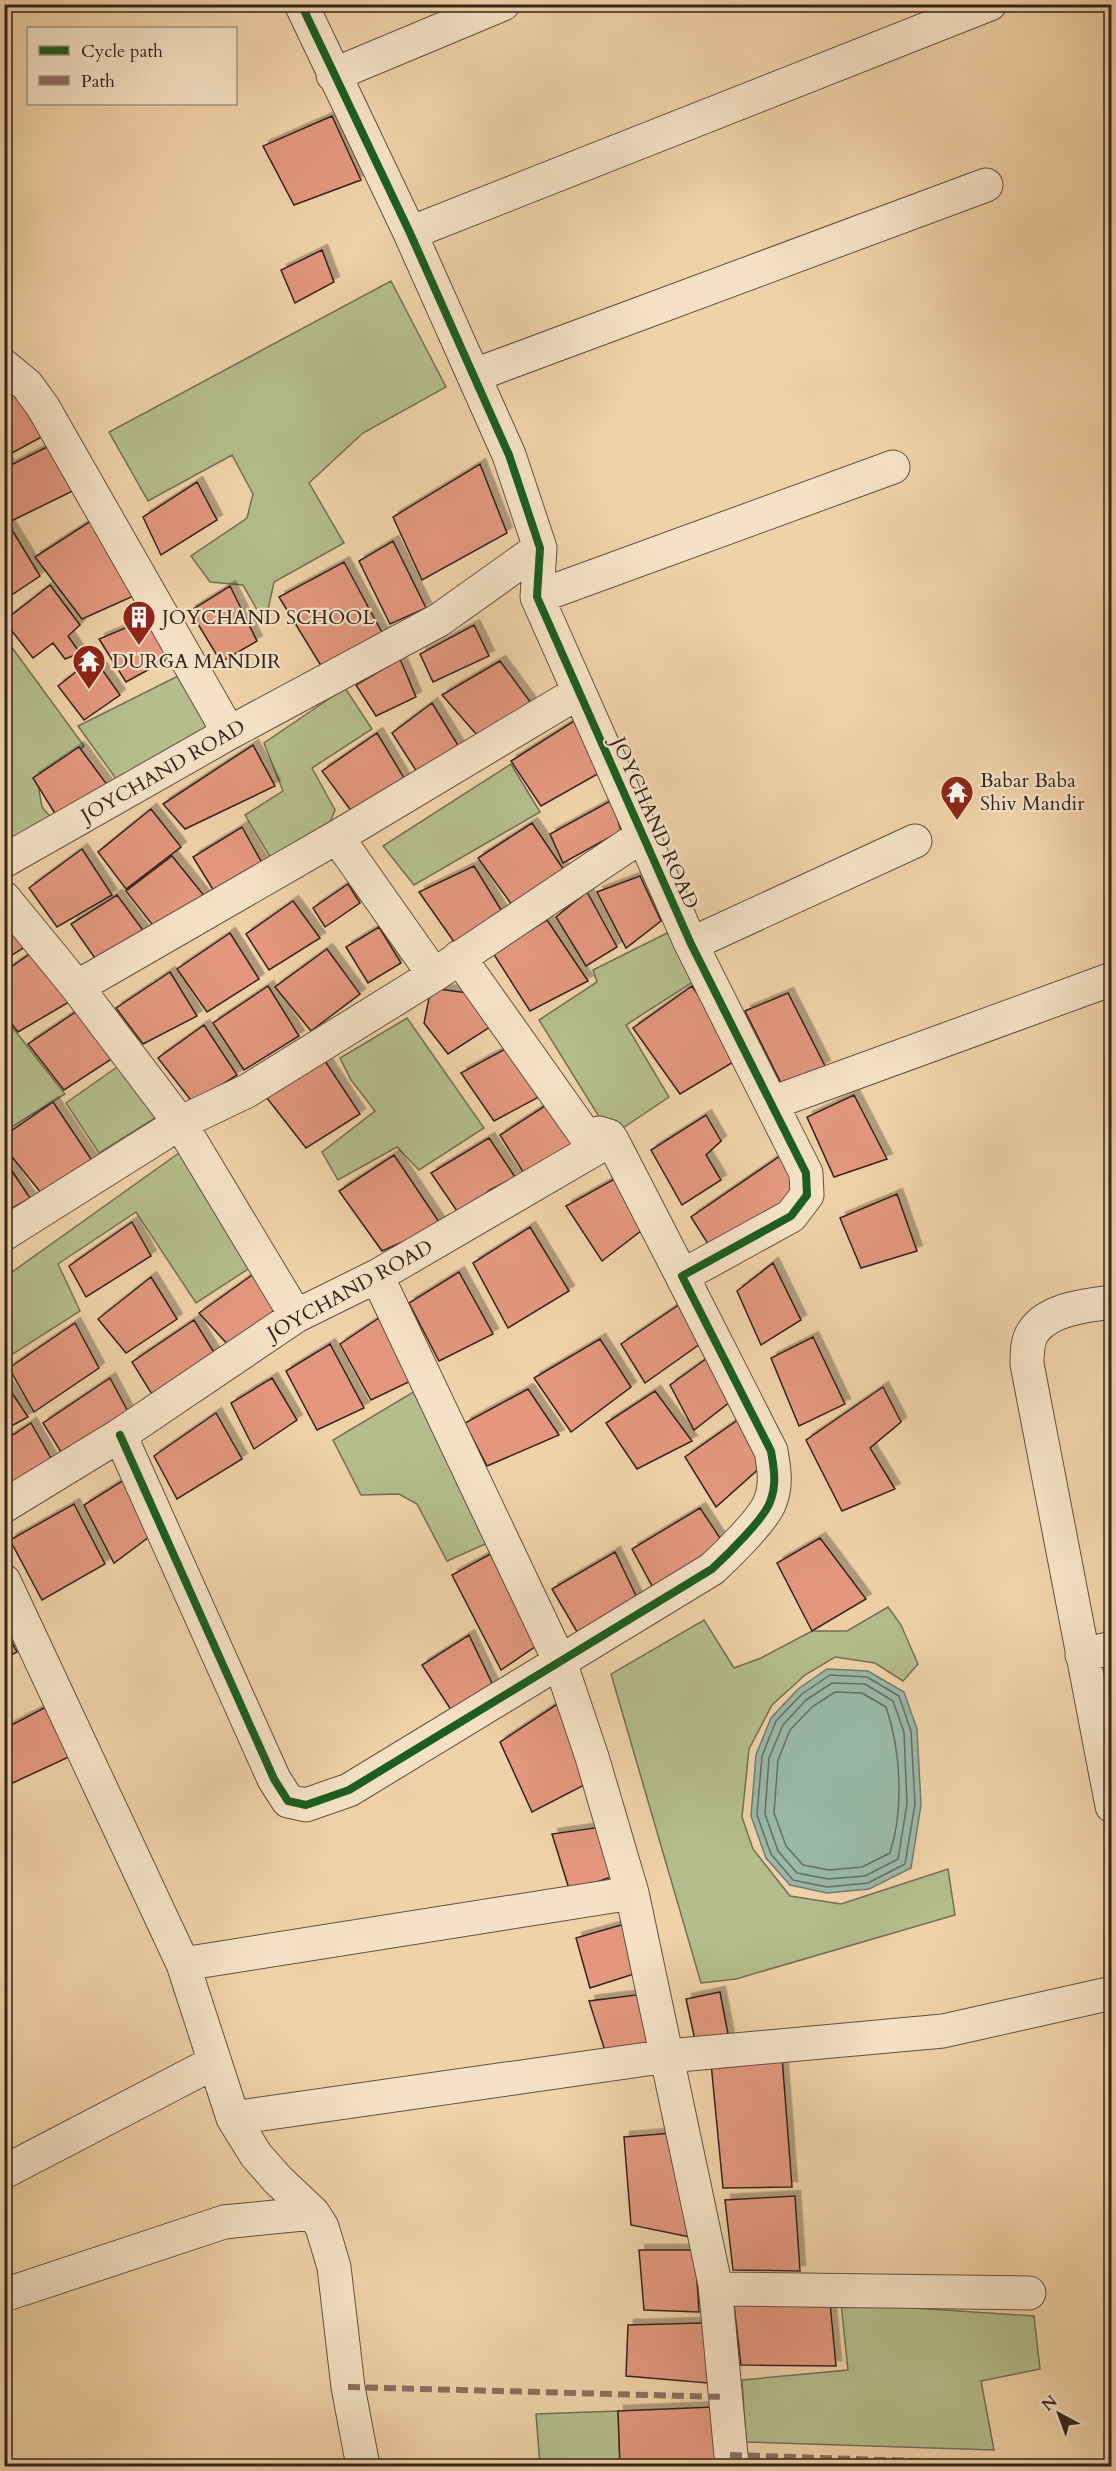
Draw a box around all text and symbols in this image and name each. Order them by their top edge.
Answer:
legend [27,27,237,105]
text: Cycle path [81,39,163,64]
text: Path [81,69,115,94]
building icon: JOYCHAND SCHOOL [121,599,157,646]
place label: JOYCHAND SCHOOL [159,604,375,631]
temple icon: DURGA MANDIR [71,643,107,690]
place label: DURGA MANDIR [112,648,281,675]
street label: JOYCHAND ROAD [73,713,250,831]
street label: JOYCHAND ROAD [604,730,705,913]
place label: Babar Baba Shiv Mandir [980,767,1085,817]
temple icon: Babar Baba Shiv Mandir [939,774,975,821]
street label: JOYCHAND ROAD [260,1233,438,1348]
north arrow [1029,2384,1089,2444]
text: N [1037,2391,1062,2416]

